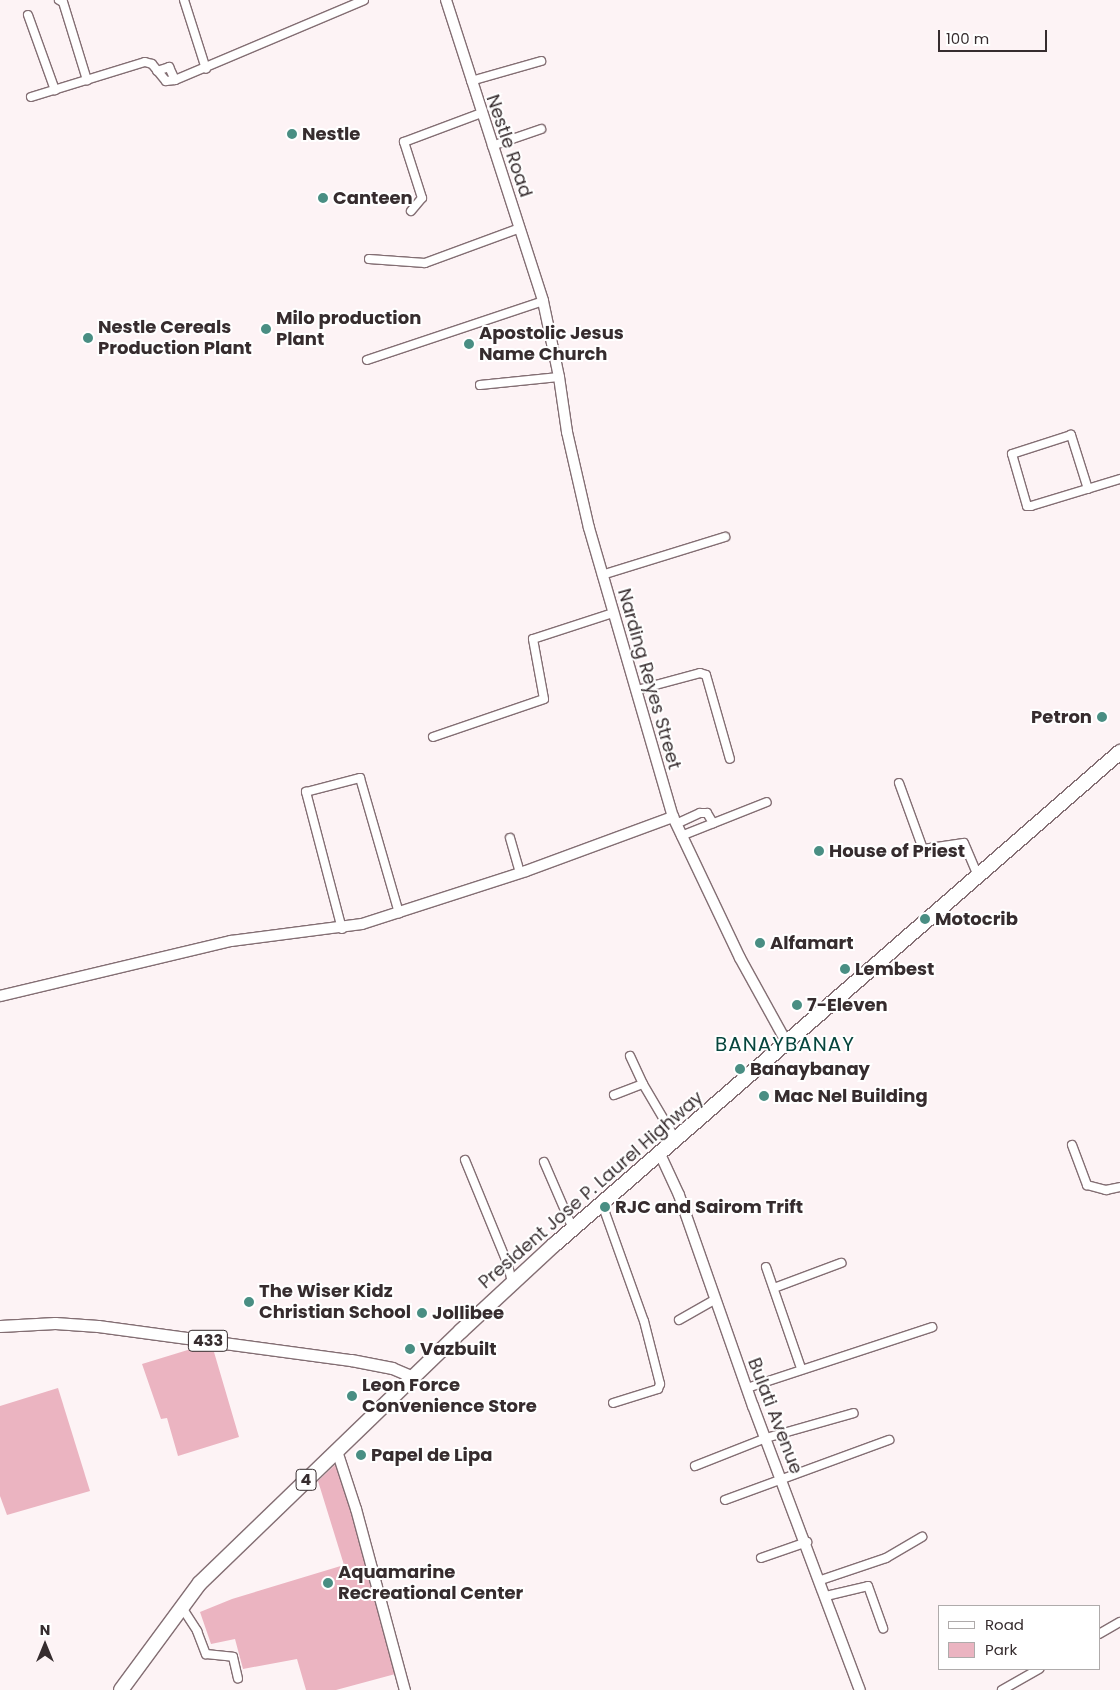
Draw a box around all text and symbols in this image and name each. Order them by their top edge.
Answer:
scale bar [940,20,1049,52]
text: 100 m [946,28,989,49]
street label: Nestle Road [481,92,537,200]
place label: Nestle [302,123,360,145]
marker: Nestle [286,128,298,140]
place label: Canteen [333,187,413,209]
marker: Canteen [317,192,329,204]
place label: Milo production Plant [276,308,421,350]
place label: Nestle Cereals Production Plant [98,317,252,359]
marker: Milo production Plant [260,323,272,335]
place label: Apostolic Jesus Name Church [479,323,624,366]
marker: Nestle Cereals Production Plant [82,332,94,344]
marker: Apostolic Jesus Name Church [463,338,475,350]
street label: Narding Reyes Street [613,586,685,772]
place label: Petron [1031,706,1092,728]
marker: Petron [1096,711,1108,723]
place label: House of Priest [829,840,965,862]
marker: House of Priest [813,845,825,857]
place label: Motocrib [935,908,1018,930]
marker: Motocrib [919,913,931,925]
place label: Alfamart [770,932,854,954]
marker: Alfamart [754,937,766,949]
place label: Lembest [855,958,934,980]
marker: Lembest [839,963,851,975]
place label: 7-Eleven [807,994,888,1016]
marker: 7-Eleven [791,999,803,1011]
district label: BANAYBANAY [714,1032,856,1056]
place label: Banaybanay [750,1058,870,1080]
marker: Banaybanay [734,1063,746,1075]
place label: Mac Nel Building [774,1085,928,1107]
street label: President Jose P. Laurel Highway [474,1087,708,1293]
marker: Mac Nel Building [758,1090,770,1102]
place label: RJC and Sairom Trift [615,1196,803,1218]
marker: RJC and Sairom Trift [599,1201,611,1213]
place label: The Wiser Kidz Christian School [259,1281,411,1324]
marker: The Wiser Kidz Christian School [243,1296,255,1308]
place label: Jollibee [432,1302,504,1324]
marker: Jollibee [416,1307,428,1319]
road number: 433 [187,1328,229,1354]
place label: Vazbuilt [420,1338,497,1360]
marker: Vazbuilt [404,1343,416,1355]
street label: Bulati Avenue [743,1355,807,1477]
place label: Leon Force Convenience Store [362,1375,537,1418]
marker: Leon Force Convenience Store [346,1390,358,1402]
place label: Papel de Lipa [371,1444,492,1466]
marker: Papel de Lipa [355,1449,367,1461]
road number: 4 [295,1466,317,1494]
place label: Aquamarine Recreational Center [338,1562,523,1605]
marker: Aquamarine Recreational Center [322,1577,334,1589]
legend [938,1605,1100,1670]
text: Road [985,1614,1024,1635]
north arrow [20,1620,70,1670]
text: N [40,1620,50,1640]
text: Park [985,1639,1017,1660]

